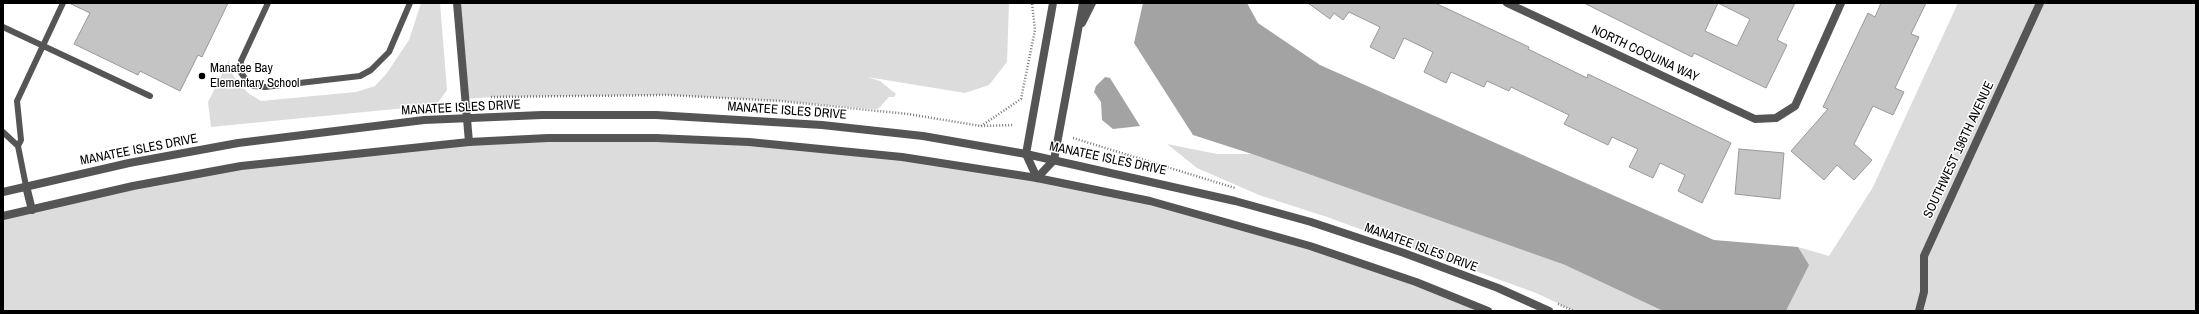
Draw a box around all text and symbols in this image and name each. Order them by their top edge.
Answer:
street label: NORTH COQUINA WAY [1589,22,1701,86]
place label: Manatee Bay Elementary School [210,61,299,92]
marker: Manatee Bay Elementary School [197,71,207,81]
street label: SOUTHWEST 196TH AVENUE [1920,79,1998,221]
street label: MANATEE ISLES DRIVE [401,97,521,119]
street label: MANATEE ISLES DRIVE [727,99,847,123]
street label: MANATEE ISLES DRIVE [79,131,199,169]
street label: MANATEE ISLES DRIVE [1048,139,1168,179]
street label: MANATEE ISLES DRIVE [1362,220,1480,276]

